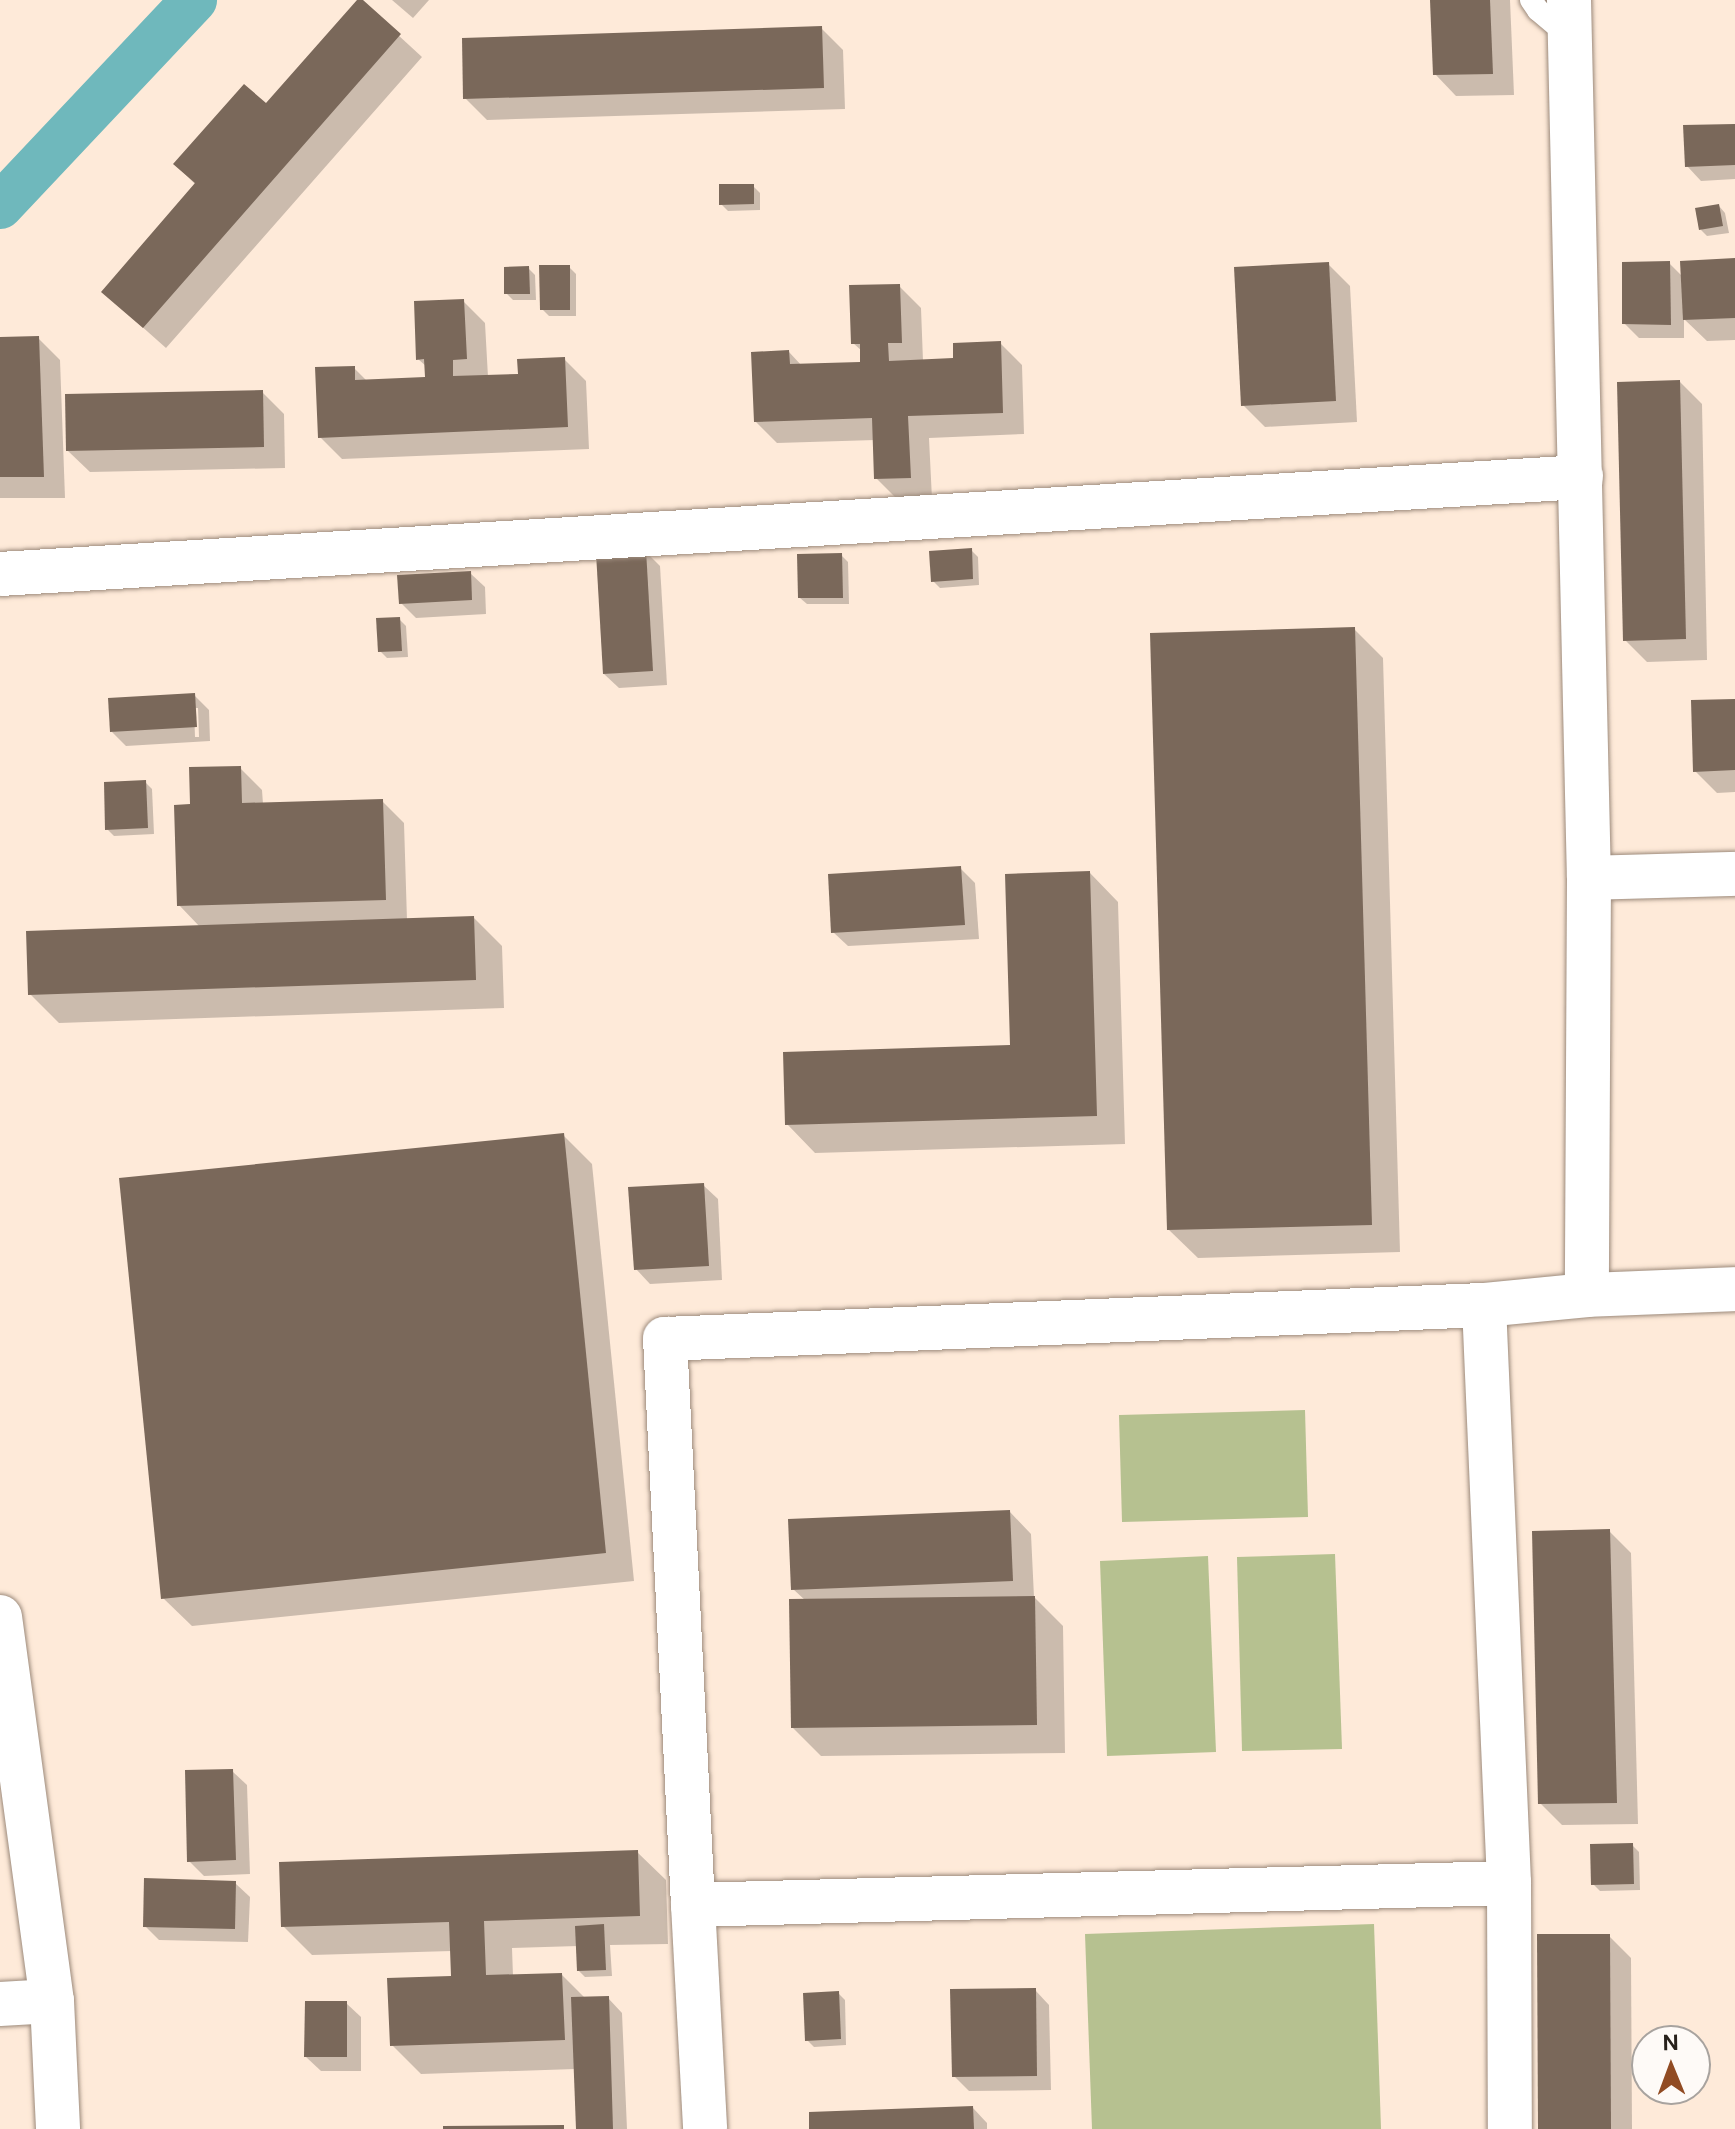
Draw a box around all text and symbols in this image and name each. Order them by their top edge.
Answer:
north arrow [1631,2025,1711,2105]
text: N [1662,2028,1679,2057]

